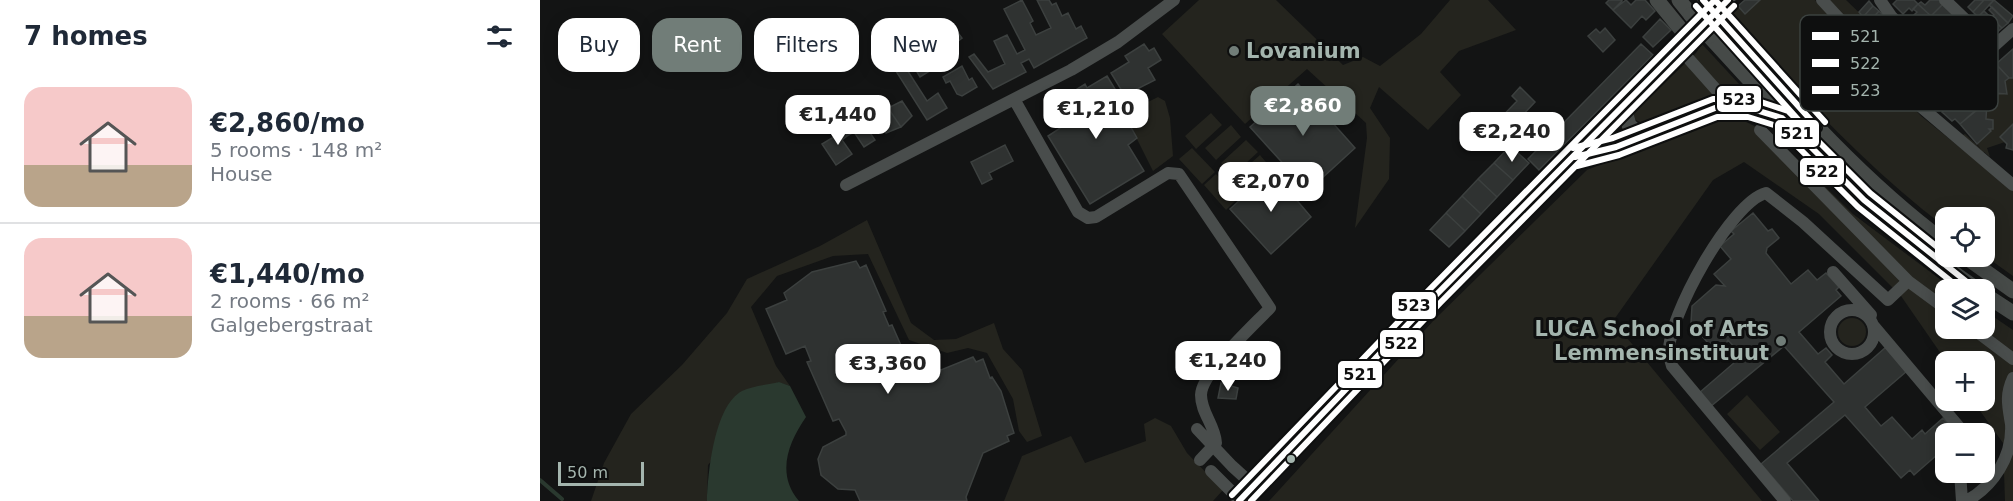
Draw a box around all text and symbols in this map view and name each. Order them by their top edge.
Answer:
legend [1800,15,1998,111]
chip: Buy [558,18,640,72]
chip: Rent [652,18,742,72]
chip: Filters [754,18,859,72]
chip: New [871,18,959,72]
icon: filters [483,20,516,53]
text: 7 homes [24,21,148,51]
text: 521 [1850,27,1881,46]
place label: Lovanium [1246,39,1361,63]
marker: Lovanium [1227,44,1241,58]
text: 522 [1850,54,1881,73]
text: 523 [1850,81,1881,100]
line badge: 523 [1716,85,1762,113]
pin: €2,860 [1254,86,1352,137]
pin: €1,210 [1047,89,1145,140]
text: 523 [1722,90,1756,109]
text: €2,860 [1264,93,1342,117]
pin: €1,440 [789,95,887,146]
text: €1,210 [1057,96,1135,120]
text: €1,440 [799,102,877,126]
text: €2,860/mo [210,108,365,138]
icon: home [72,111,144,183]
pin: €2,240 [1463,112,1561,163]
text: €2,240 [1473,119,1551,143]
line badge: 521 [1774,119,1820,148]
text: 521 [1780,124,1814,143]
text: 5 rooms · 148 m² [210,138,382,162]
line badge: 522 [1799,157,1845,186]
text: House [210,162,273,186]
pin: €2,070 [1222,162,1320,213]
text: 522 [1805,162,1839,181]
text: €2,070 [1232,169,1310,193]
map controls [1935,207,1995,483]
button: locate [1935,207,1995,267]
text: €1,440/mo [210,259,365,289]
icon: home [72,262,144,334]
button: layers [1935,279,1995,339]
text: 2 rooms · 66 m² [210,289,370,313]
line badge: 523 [1391,291,1437,320]
text: 523 [1397,296,1431,315]
text: Galgebergstraat [210,313,373,337]
place label: LUCA School of Arts Lemmensinstituut [1534,317,1769,365]
line badge: 522 [1379,329,1424,358]
text: 522 [1384,334,1418,353]
marker: LUCA School of Arts Lemmensinstituut [1774,334,1788,348]
pin: €1,240 [1179,341,1277,392]
pin: €3,360 [839,344,937,395]
text: €1,240 [1189,348,1267,372]
text: €3,360 [849,351,927,375]
button: + [1935,351,1995,411]
line badge: 521 [1337,360,1383,389]
text: 521 [1343,365,1377,384]
button: − [1935,423,1995,483]
unlabelled marker [1285,453,1297,465]
scale bar [558,459,644,486]
text: 50 m [567,463,608,482]

